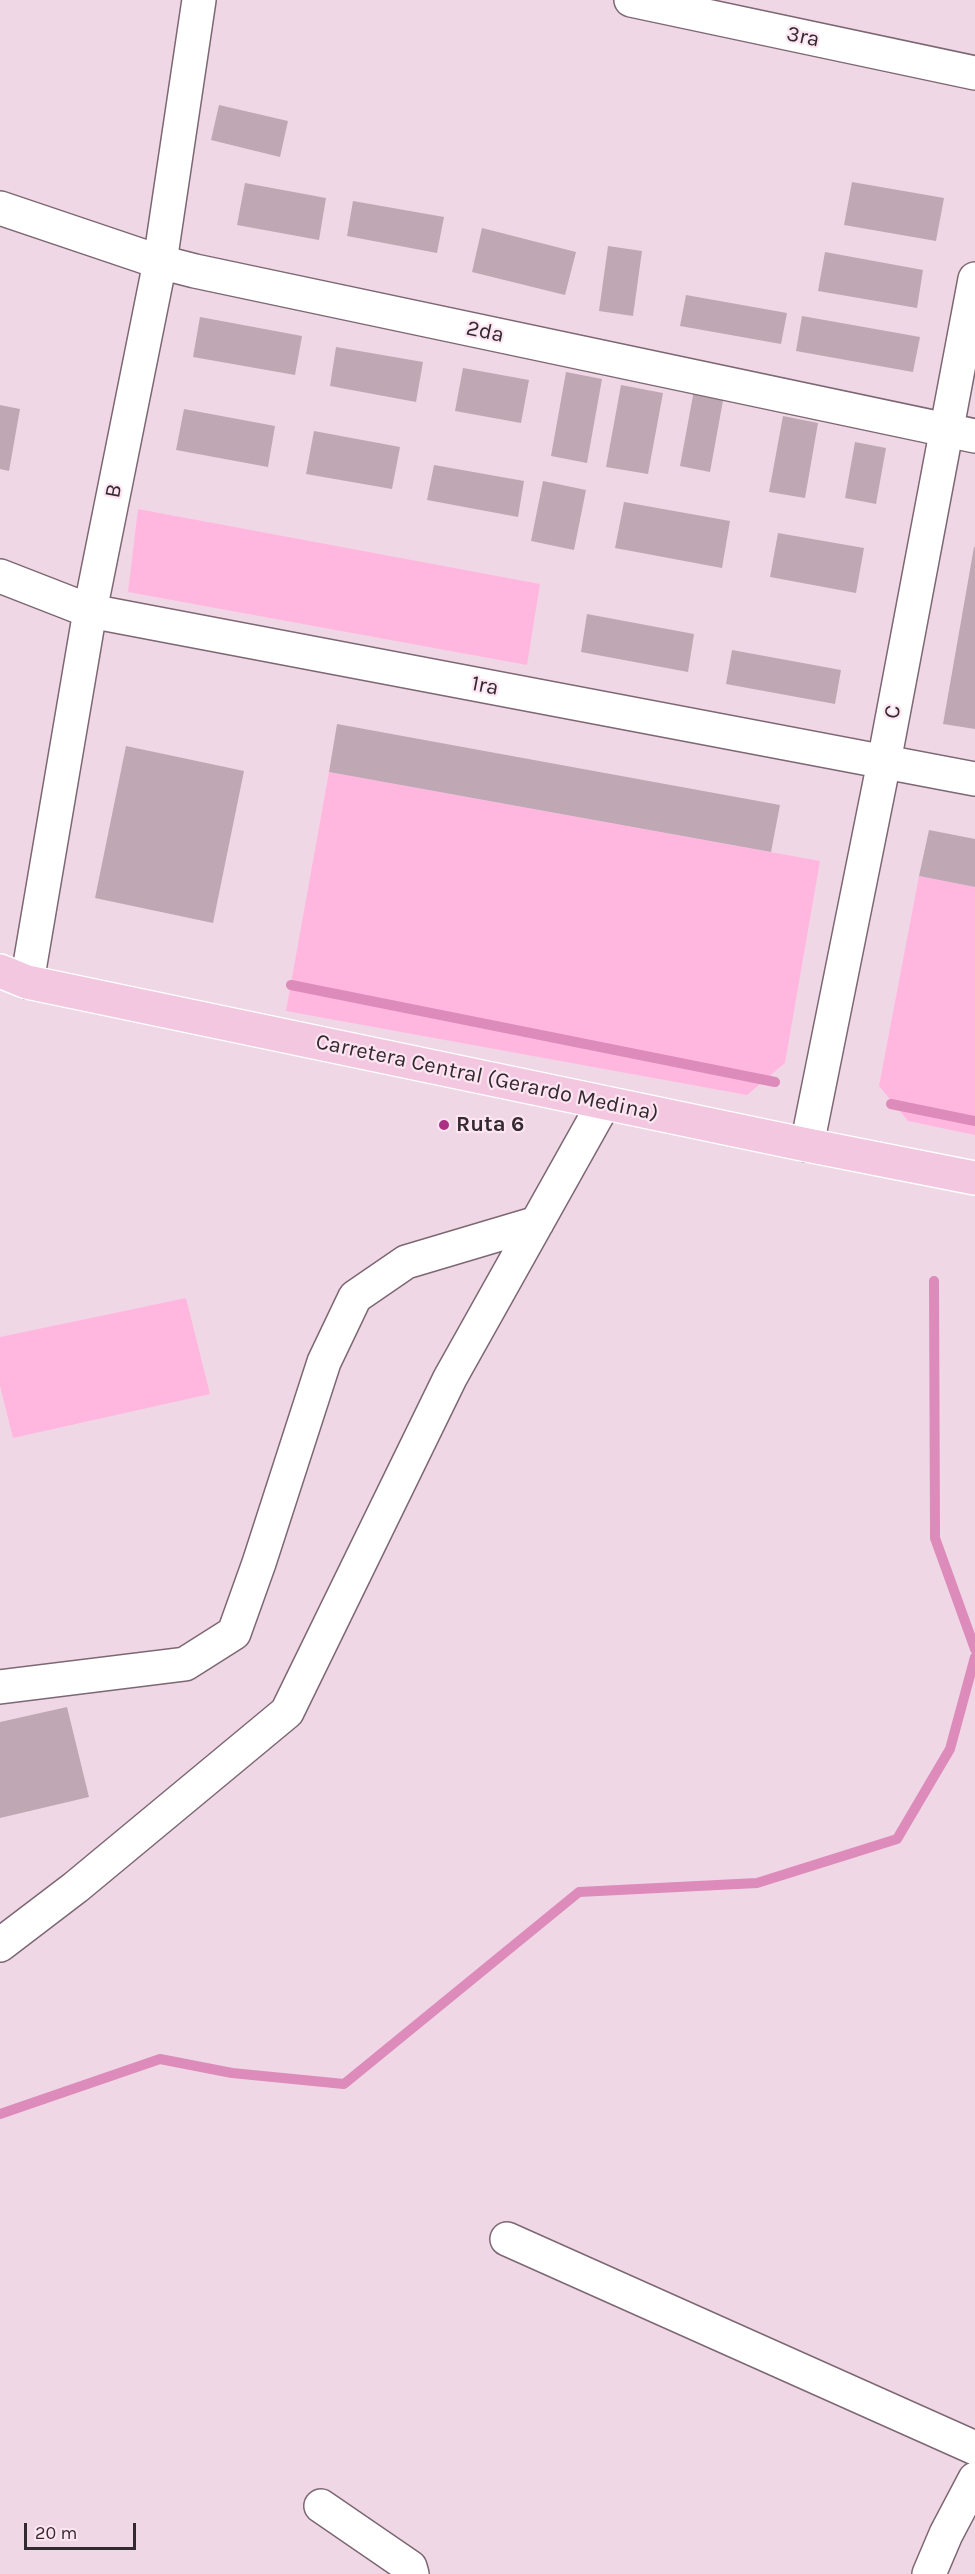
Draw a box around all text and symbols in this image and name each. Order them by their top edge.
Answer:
street label: 3ra [784,21,822,53]
street label: 2da [464,315,506,349]
street label: B [100,482,128,500]
street label: 1ra [469,670,501,702]
street label: C [879,703,907,721]
street label: Carretera Central (Gerardo Medina) [313,1029,661,1127]
place label: Ruta 6 [456,1112,524,1138]
marker: Ruta 6 [437,1118,451,1132]
scale bar [27,2511,140,2549]
text: 20 m [35,2522,77,2544]

